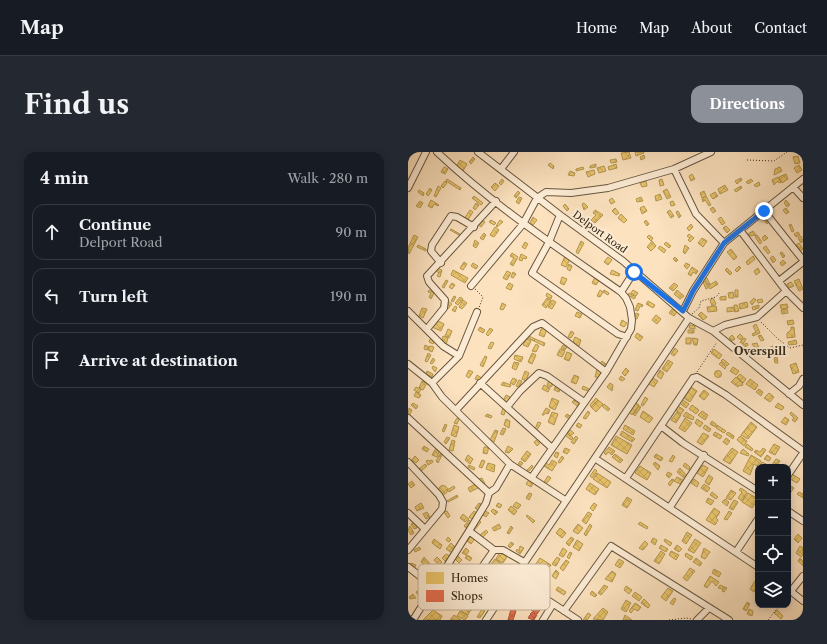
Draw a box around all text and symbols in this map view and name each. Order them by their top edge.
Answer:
text: Map [20,16,64,39]
text: Home [576,19,617,37]
text: Map [639,19,669,37]
text: About [691,19,732,37]
text: Contact [754,19,807,37]
button: Directions [691,85,803,123]
text: Find us [24,87,129,121]
text: 4 min [40,168,89,188]
text: Walk · 280 m [287,170,368,186]
route end [755,202,773,220]
street label: Delport Road [570,208,630,256]
text: Continue [79,215,151,234]
icon: ahead [41,221,63,243]
text: 90 m [336,224,367,240]
text: Delport Road [79,234,162,250]
route start [625,263,643,281]
icon: left [41,285,63,307]
text: Turn left [79,287,148,306]
text: 190 m [330,288,367,304]
district label: Overspill [734,344,786,358]
icon: arrive [41,349,63,371]
text: Arrive at destination [79,351,238,370]
map controls [755,464,791,608]
button: + [755,464,791,500]
button: − [755,500,791,536]
button: locate [755,536,791,572]
legend [418,564,550,610]
text: Homes [451,571,488,585]
button: layers [755,572,791,608]
text: Shops [451,589,483,603]

